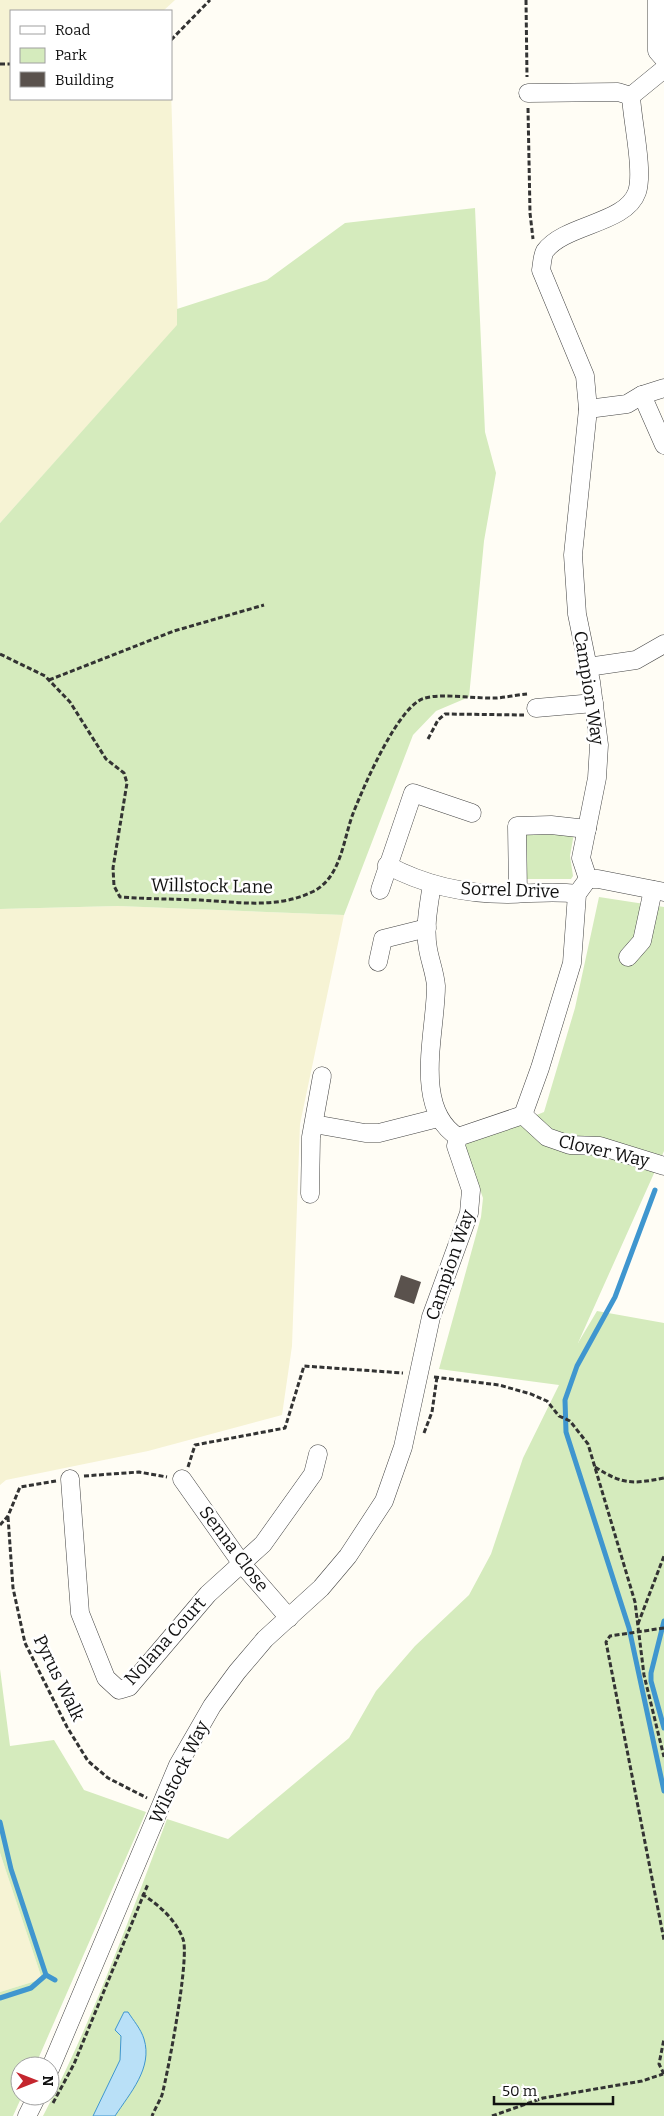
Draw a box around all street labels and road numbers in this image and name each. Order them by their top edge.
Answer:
street label: Campion Way [569,629,609,747]
street label: Willstock Lane [151,874,273,898]
street label: Sorrel Drive [460,877,560,903]
street label: Clover Way [556,1130,652,1172]
street label: Campion Way [421,1206,479,1323]
street label: Senna Close [195,1502,273,1596]
street label: Nolana Court [120,1592,211,1690]
street label: Pyrus Walk [29,1631,90,1725]
street label: Wilstock Way [145,1716,214,1827]

